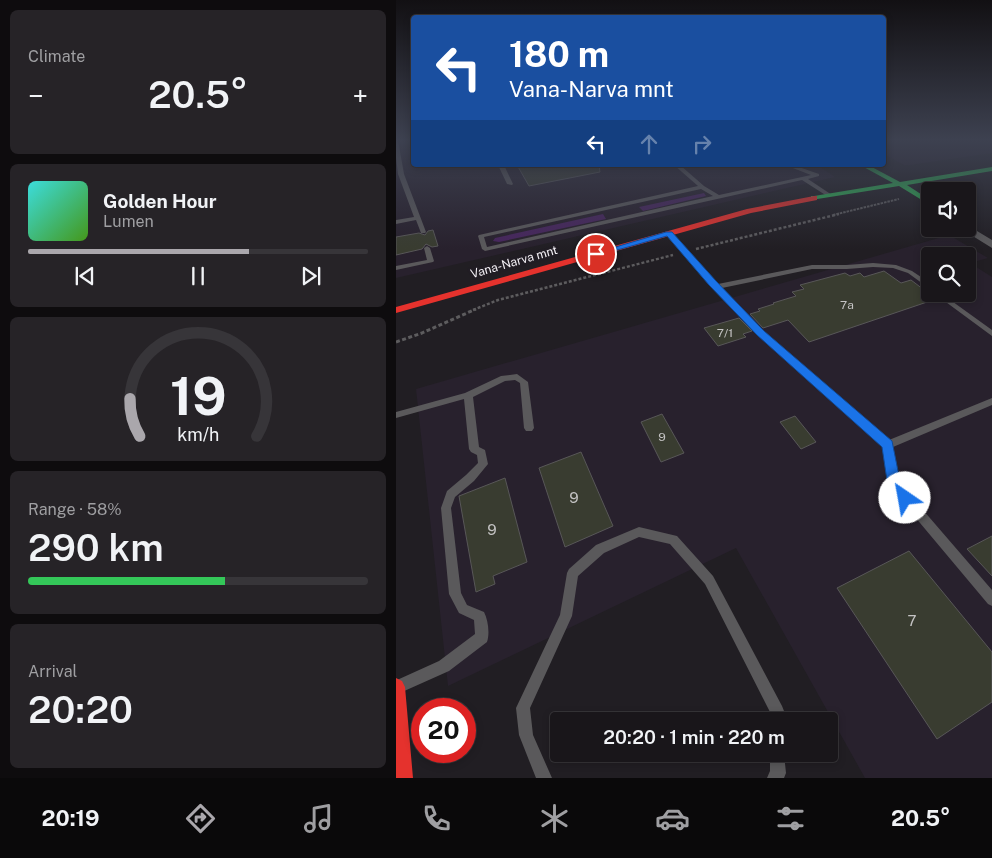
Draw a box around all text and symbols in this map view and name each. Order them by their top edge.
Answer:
text: 180 m [509,34,609,75]
icon: left [426,35,491,100]
text: Climate [28,47,85,66]
text: 20.5° [148,72,248,117]
text: Vana-Narva mnt [509,76,674,102]
text: − [28,79,44,112]
text: + [352,79,368,112]
icon: left [582,130,610,158]
icon: ahead [635,130,663,158]
icon: right [688,130,716,158]
map controls [921,182,976,302]
button: sound [921,182,976,237]
text: Golden Hour [103,190,217,212]
text: Lumen [103,212,154,231]
pin [575,233,617,275]
icon: arrive [582,240,610,268]
street label: Vana-Narva mnt [469,243,559,281]
button: search [921,247,976,302]
icon: previous [71,262,99,290]
icon: pause [184,262,212,290]
icon: next [297,262,325,290]
house number: 7a [840,298,854,312]
house number: 7/1 [717,326,733,340]
text: 19 [170,366,226,427]
text: km/h [177,424,219,445]
house number: 9 [658,430,666,444]
position arrow [878,471,930,523]
house number: 9 [569,489,579,506]
text: Range · 58% [28,500,122,519]
house number: 9 [487,521,497,538]
text: 290 km [28,525,164,570]
house number: 7 [907,612,917,629]
text: Arrival [28,662,77,681]
text: 20:20 [28,687,133,732]
speed limit sign: 20 [411,698,476,763]
text: 20:20 · 1 min · 220 m [603,726,785,748]
icon: directions [183,801,218,836]
icon: music [301,801,336,836]
icon: phone [419,801,454,836]
icon: climate [537,801,572,836]
icon: car [655,801,690,836]
icon: filters [773,801,808,836]
text: 20:19 [42,805,100,831]
text: 20.5° [891,805,950,831]

